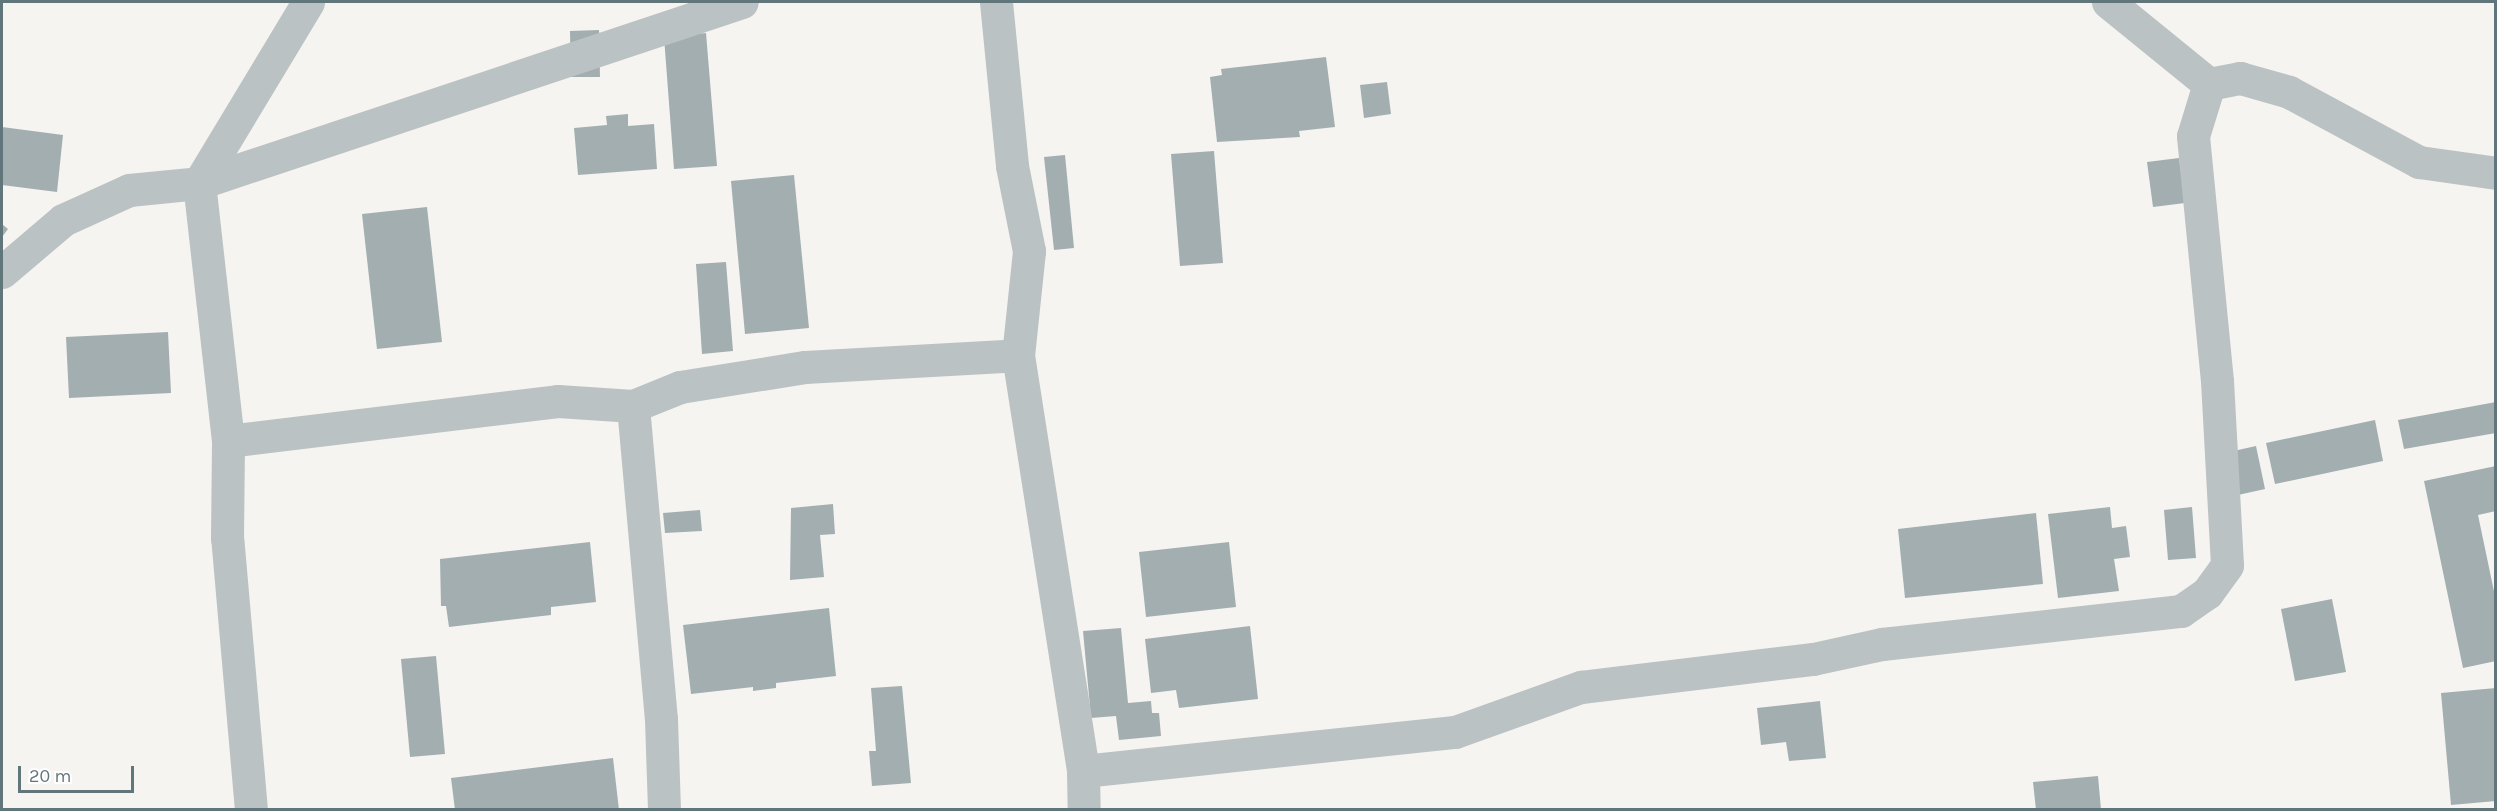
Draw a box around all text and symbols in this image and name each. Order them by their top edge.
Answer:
scale bar [21,754,136,792]
text: 20 m [29,765,71,787]

